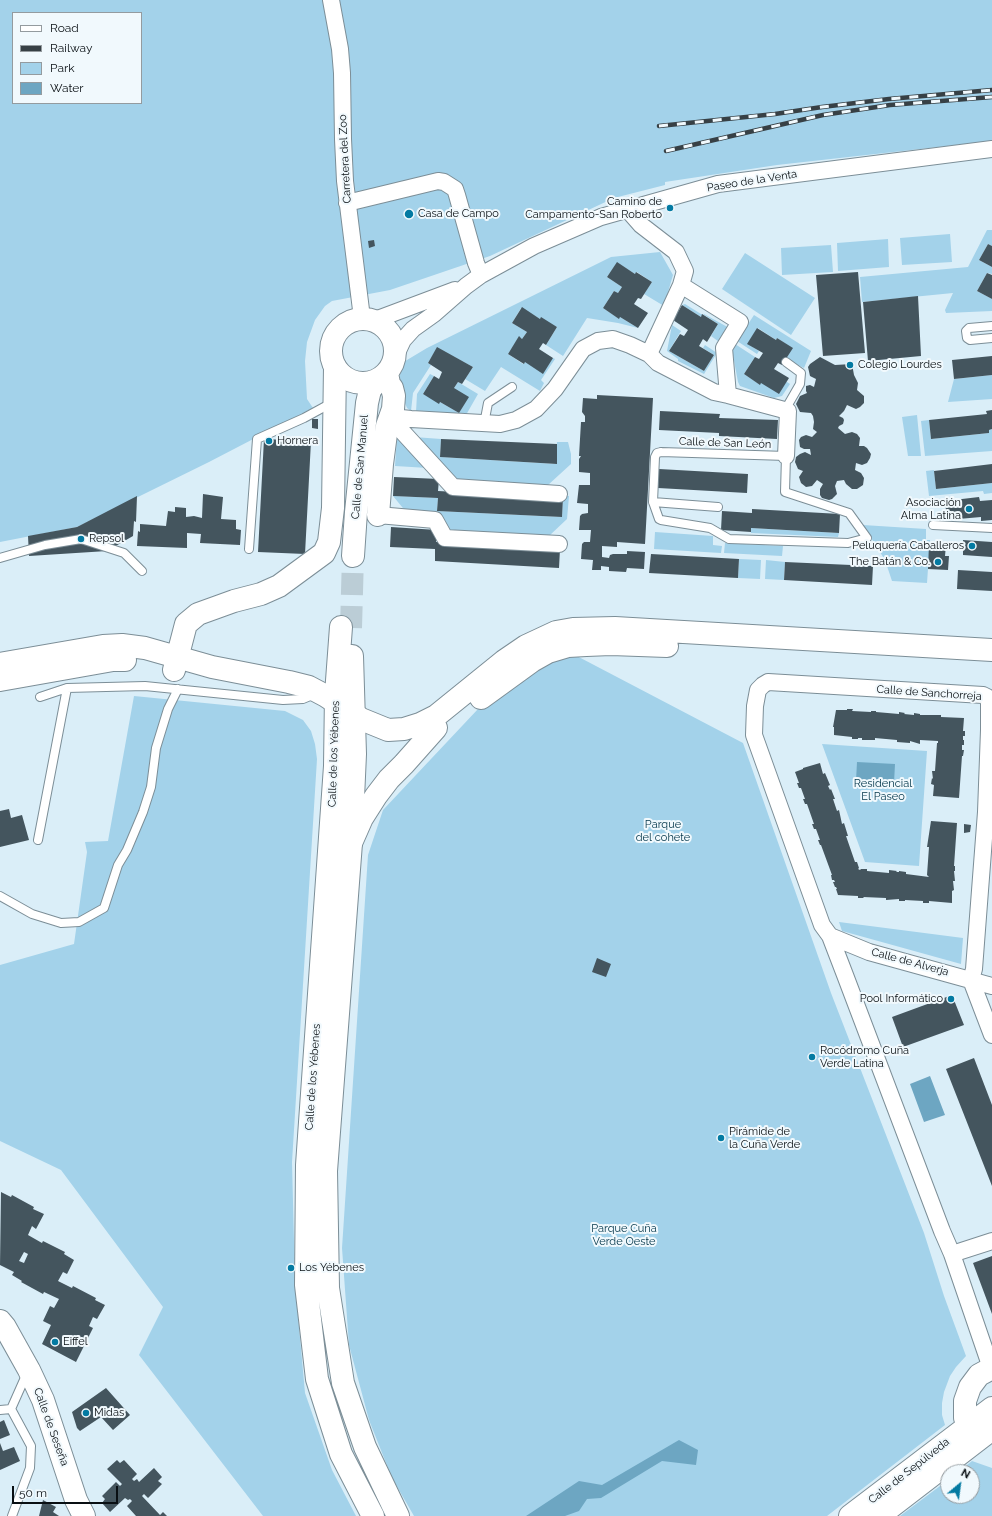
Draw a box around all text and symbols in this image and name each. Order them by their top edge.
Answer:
legend [12,12,142,104]
text: Road [50,21,79,35]
text: Railway [50,41,92,55]
text: Park [50,61,75,75]
text: Water [50,81,84,95]
street label: Carretera del Zoo [336,114,354,204]
street label: Paseo de la Venta [706,167,798,195]
place label: Camino de Campamento-San Roberto [525,195,662,221]
marker: Camino de Campamento-San Roberto [665,203,675,213]
place label: Casa de Campo [418,207,499,221]
marker: Casa de Campo [403,208,415,220]
place label: Colegio Lourdes [858,358,942,372]
marker: Colegio Lourdes [845,360,855,370]
street label: Calle de San Manuel [349,414,371,520]
place label: Hornera [277,434,318,448]
street label: Calle de San León [679,435,771,451]
marker: Hornera [264,436,274,446]
place label: Asociación Alma Latina [901,496,961,522]
marker: Asociación Alma Latina [964,504,974,514]
place label: Repsol [89,532,124,546]
marker: Repsol [76,534,86,544]
place label: Peluquería Caballeros [852,539,964,553]
marker: Peluquería Caballeros [967,541,977,551]
place label: The Batán & Co. [849,555,930,569]
marker: The Batán & Co. [933,557,943,567]
street label: Calle de Sanchorreja [876,683,982,703]
street label: Calle de los Yébenes [326,701,342,807]
park label: Residencial El Paseo [854,777,912,803]
park label: Parque del cohete [636,818,690,844]
street label: Calle de Alverja [870,945,950,979]
place label: Pool Informático [860,992,943,1006]
marker: Pool Informático [946,994,956,1004]
street label: Calle de los Yébenes [303,1023,323,1131]
place label: Rocódromo Cuña Verde Latina [820,1044,909,1070]
marker: Rocódromo Cuña Verde Latina [807,1052,817,1062]
place label: Pirámide de la Cuña Verde [729,1125,800,1151]
marker: Pirámide de la Cuña Verde [716,1133,726,1143]
park label: Parque Cuña Verde Oeste [591,1222,657,1248]
place label: Los Yébenes [299,1261,364,1275]
marker: Los Yébenes [286,1263,296,1273]
place label: Eiffel [63,1335,88,1349]
marker: Eiffel [50,1337,60,1347]
street label: Calle de Seseña [31,1386,71,1468]
place label: Midas [94,1406,124,1420]
marker: Midas [81,1408,91,1418]
street label: Calle de Sepúlveda [866,1435,952,1507]
north arrow [940,1464,980,1504]
text: N [959,1466,972,1482]
scale bar [14,1478,120,1504]
text: 50 m [19,1486,47,1500]

